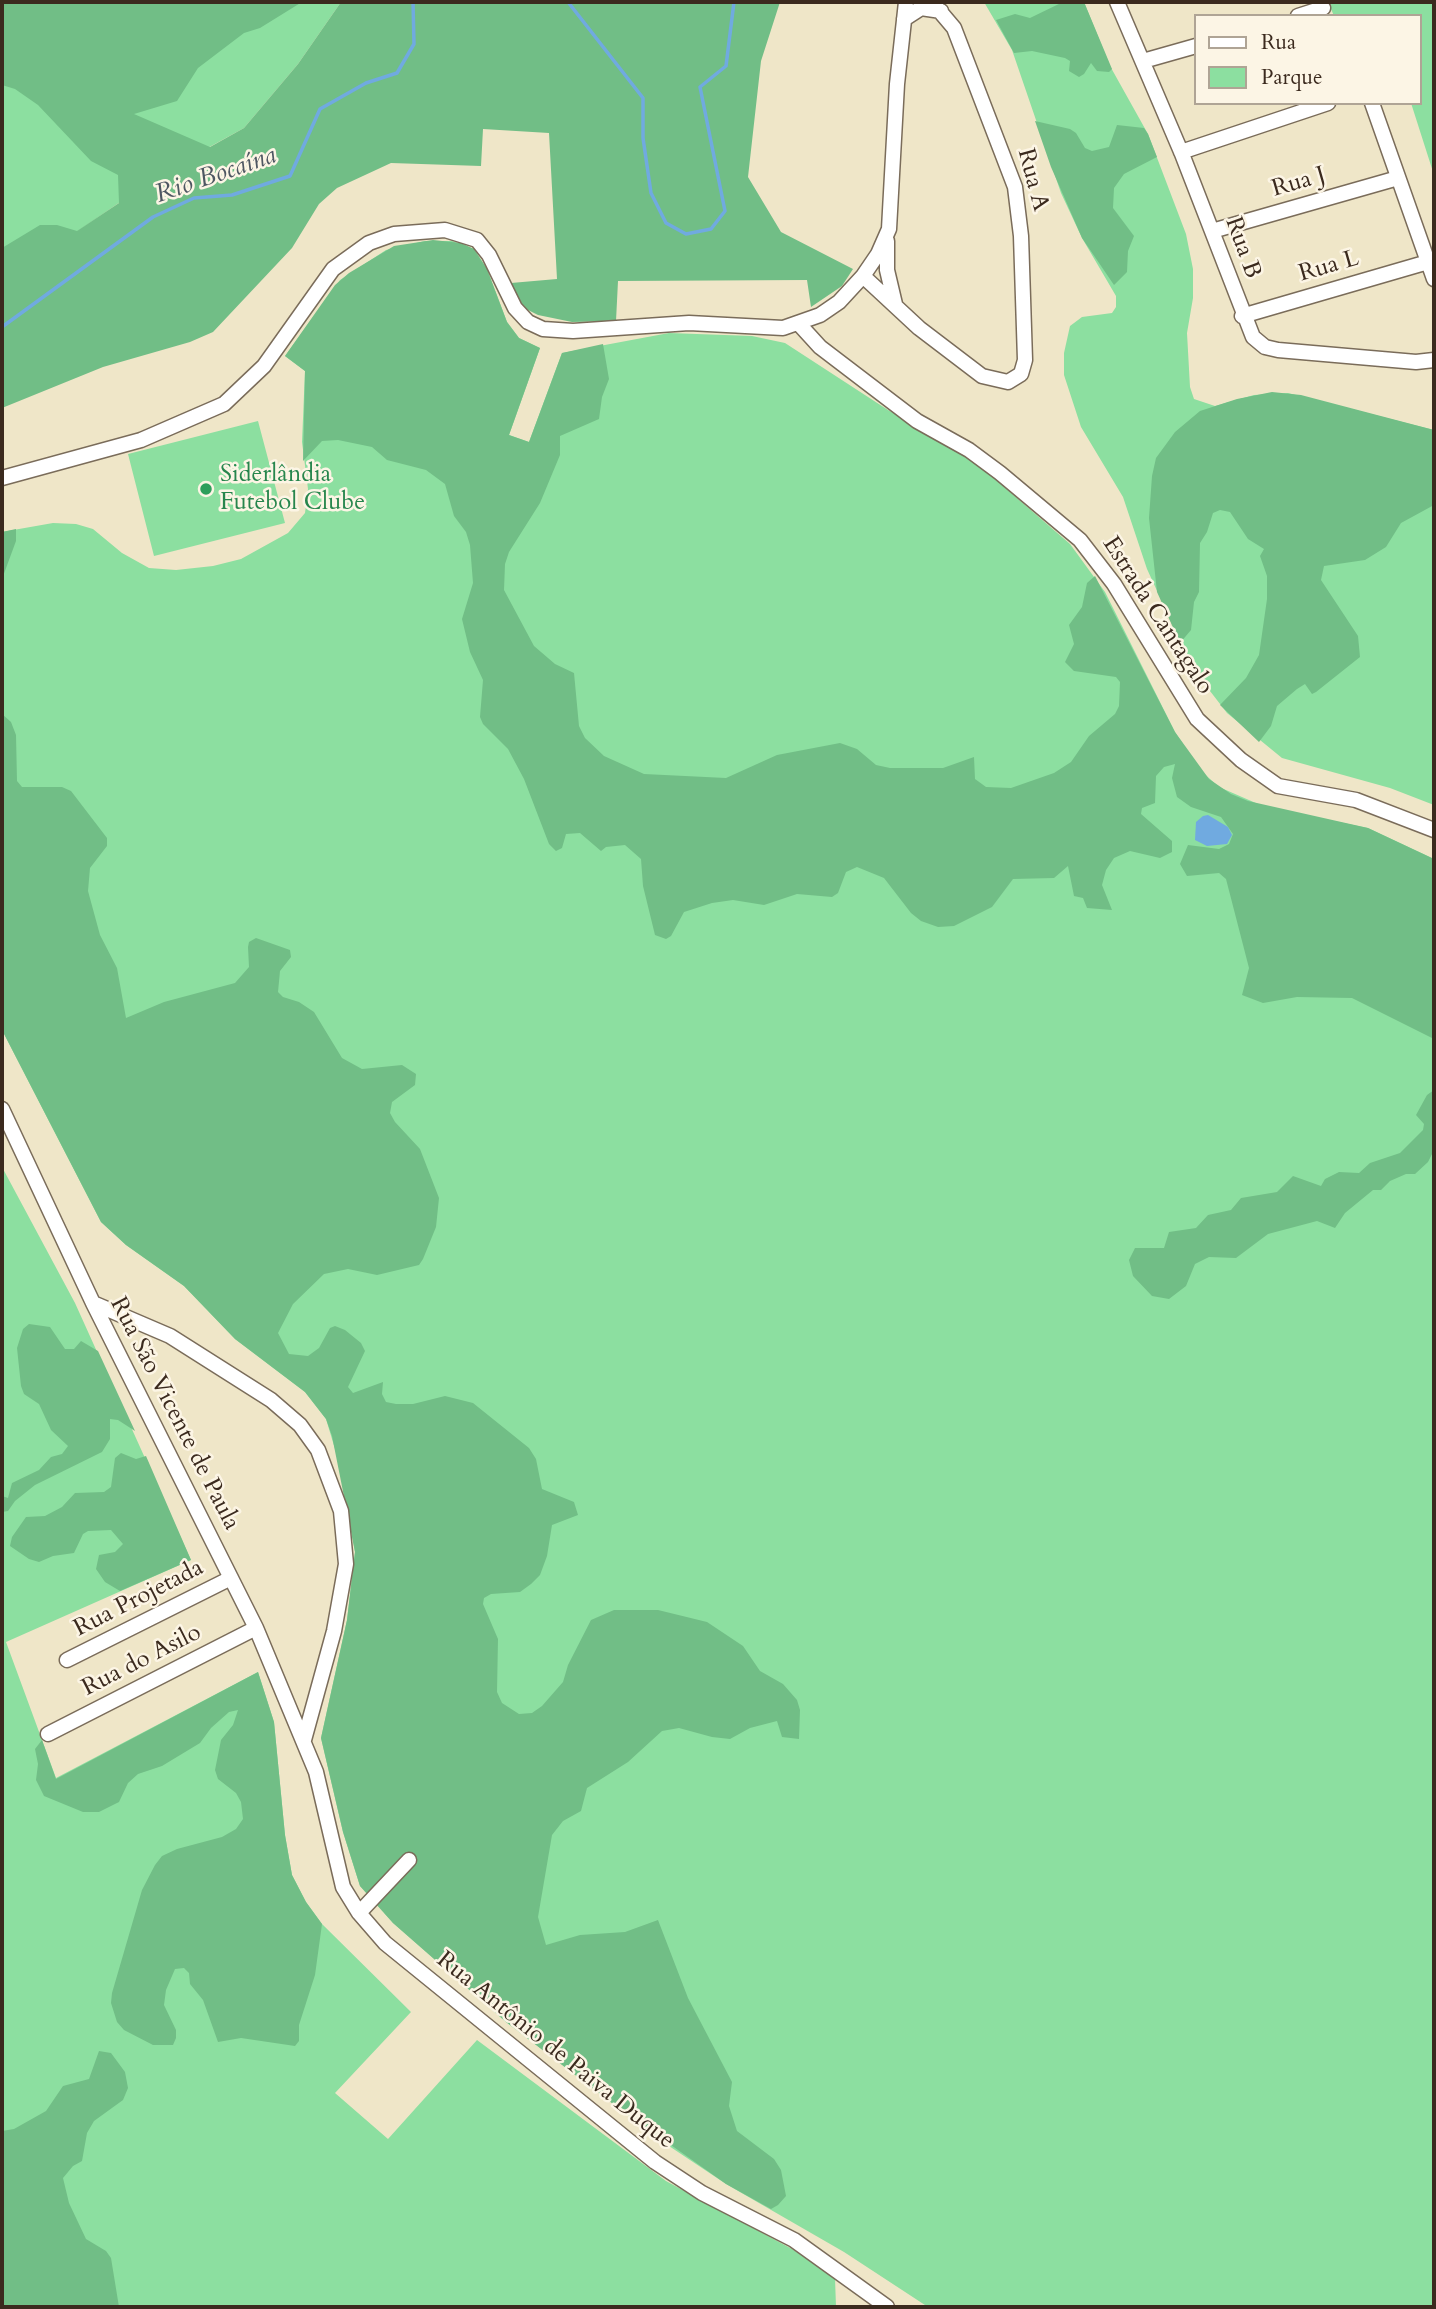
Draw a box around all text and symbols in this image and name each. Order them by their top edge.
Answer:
legend [1194,14,1422,105]
text: Rua [1261,28,1296,57]
text: Parque [1261,63,1322,92]
water label: Rio Bocaína [151,141,281,211]
street label: Rua A [1010,146,1054,214]
street label: Rua J [1269,162,1329,204]
street label: Rua B [1218,214,1266,282]
street label: Rua L [1296,245,1362,289]
place label: Siderlândia Futebol Clube [220,461,365,517]
marker: Siderlândia Futebol Clube [198,481,214,497]
street label: Estrada Cantagalo [1095,532,1219,700]
street label: Rua São Vicente de Paula [103,1293,245,1535]
street label: Rua Projetada [70,1554,208,1644]
street label: Rua do Asilo [78,1619,206,1703]
street label: Rua Antônio de Paiva Duque [430,1946,680,2156]

